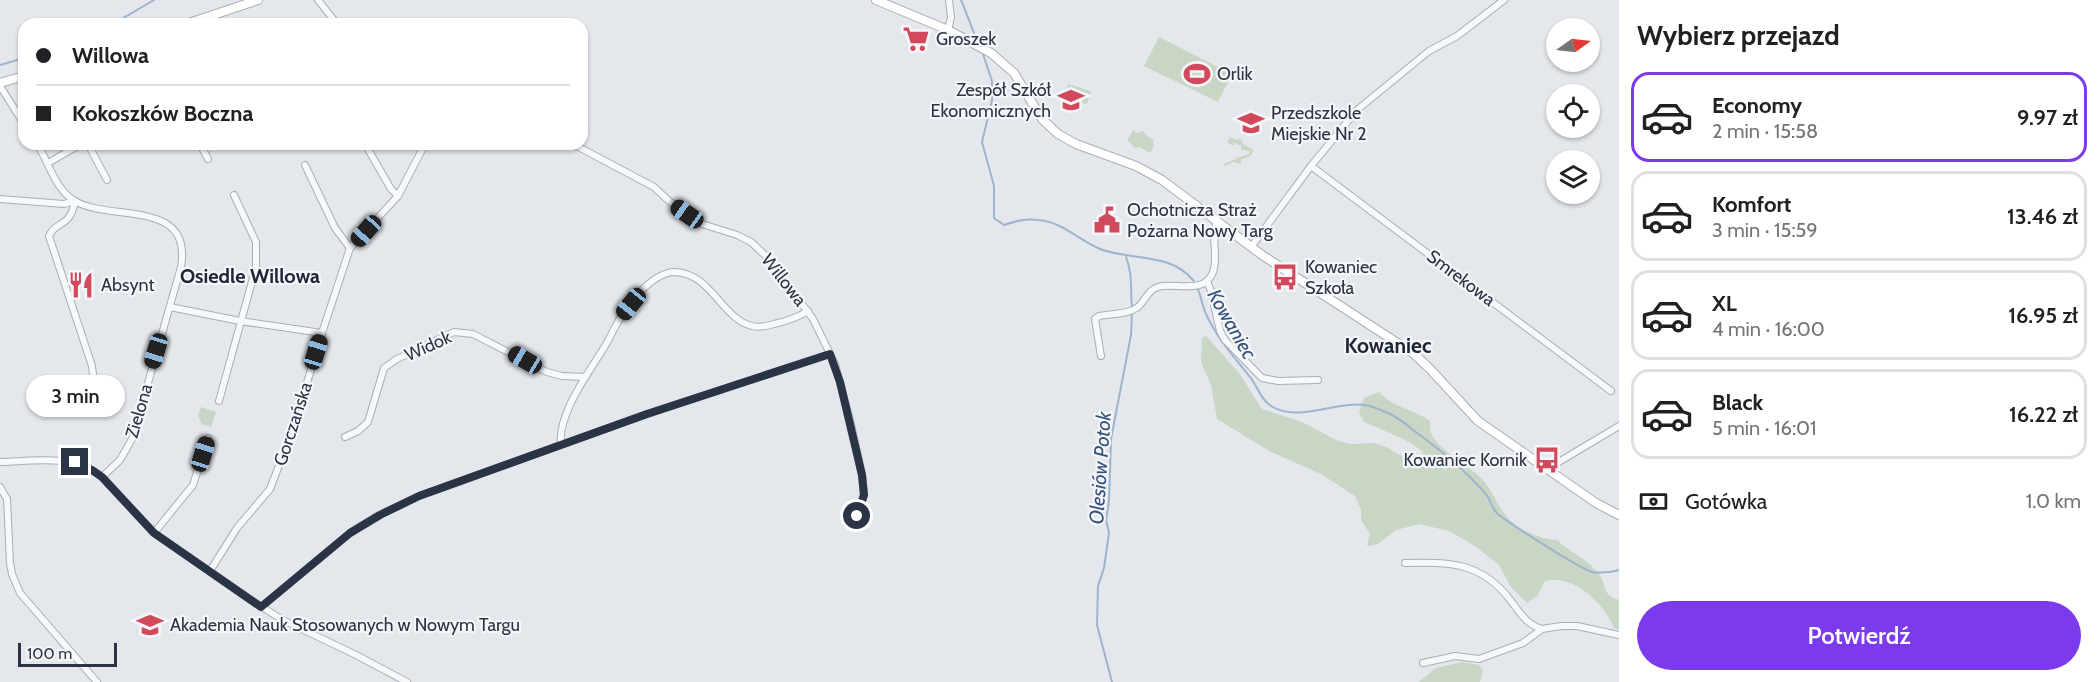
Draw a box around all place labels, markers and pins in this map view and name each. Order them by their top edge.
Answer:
supermarket icon: Groszek [901,24,931,54]
place label: Groszek [936,28,997,50]
sports icon: Orlik [1182,59,1212,89]
place label: Orlik [1217,63,1253,85]
place label: Zespół Szkół Ekonomicznych [931,79,1052,122]
school or university icon: Zespół Szkół Ekonomicznych [1056,85,1086,115]
place label: Przedszkole Miejskie Nr 2 [1271,102,1367,145]
school or university icon: Przedszkole Miejskie Nr 2 [1236,108,1266,138]
place label: Ochotnicza Straż Pożarna Nowy Targ [1127,199,1274,242]
public building icon: Ochotnicza Straż Pożarna Nowy Targ [1092,205,1122,235]
place label: Kowaniec Szkoła [1305,256,1377,299]
bus stop icon: Kowaniec Szkoła [1270,262,1300,292]
restaurant icon: Absynt [66,270,96,300]
place label: Absynt [101,274,155,296]
bus stop icon: Kowaniec Kornik [1532,445,1562,475]
place label: Kowaniec Kornik [1404,449,1528,471]
school or university icon: Akademia Nauk Stosowanych w Nowym Targu [135,610,165,640]
place label: Akademia Nauk Stosowanych w Nowym Targu [170,614,520,636]

